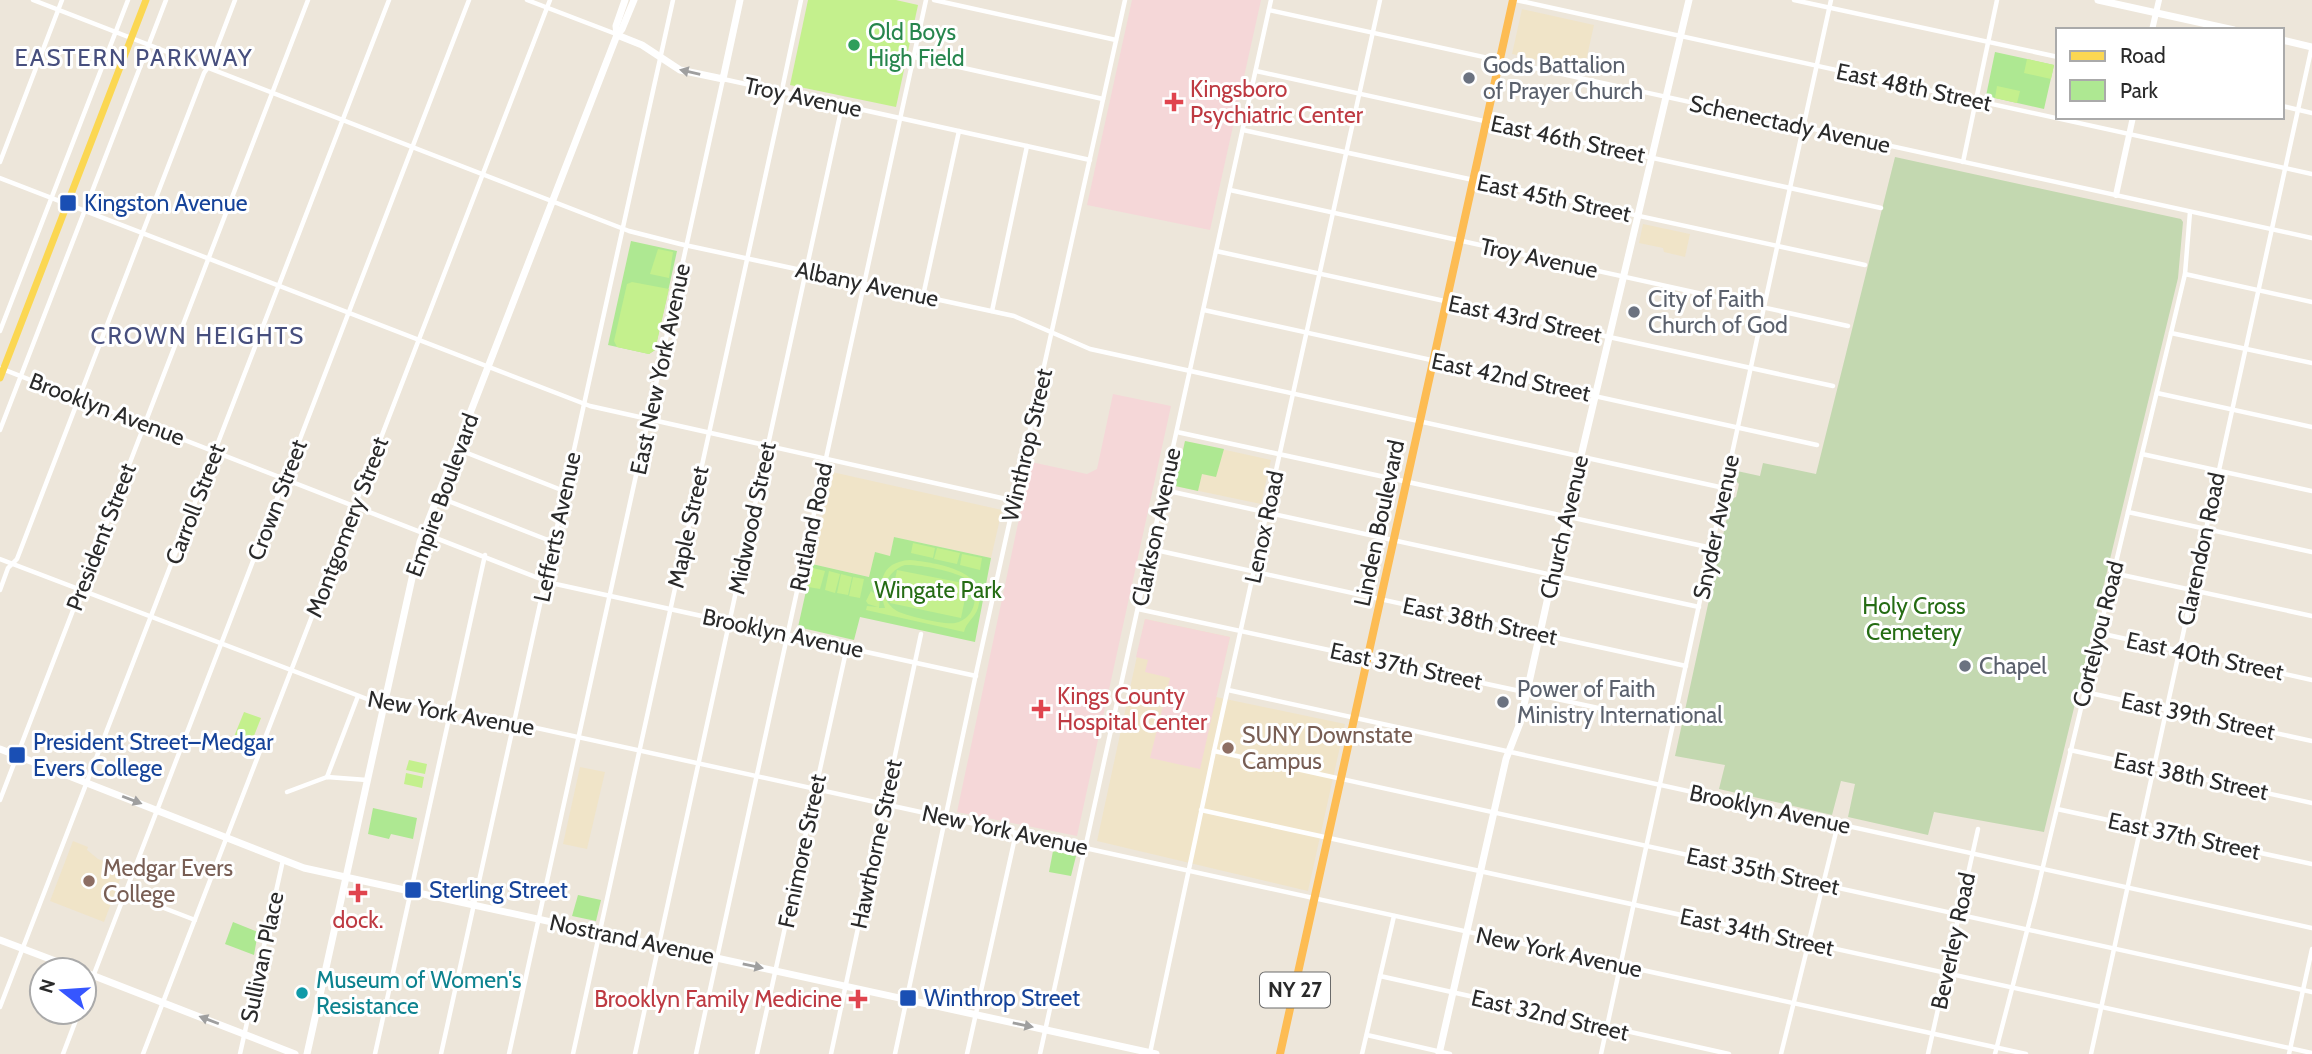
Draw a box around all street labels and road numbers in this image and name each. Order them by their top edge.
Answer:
street label: East 48th Street [1834,57,1994,117]
street label: Troy Avenue [742,71,864,123]
street label: Schenectady Avenue [1687,89,1893,159]
street label: East 46th Street [1488,109,1648,169]
street label: East 45th Street [1475,168,1634,228]
street label: Troy Avenue [1478,232,1600,284]
street label: Albany Avenue [793,255,941,313]
street label: East New York Avenue [624,261,696,477]
street label: East 43rd Street [1446,289,1604,349]
street label: East 42nd Street [1429,347,1593,408]
street label: Winthrop Street [996,366,1058,524]
street label: Brooklyn Avenue [25,367,189,452]
street label: Empire Boulevard [399,410,485,580]
street label: Montgomery Street [300,433,394,621]
street label: Crown Street [241,435,313,564]
street label: Linden Boulevard [1348,437,1410,609]
street label: Carroll Street [159,439,231,568]
street label: Midwood Street [722,439,782,597]
street label: Clarkson Avenue [1126,445,1187,609]
street label: Lefferts Avenue [527,449,587,604]
street label: Church Avenue [1534,452,1594,602]
street label: Snyder Avenue [1687,452,1745,602]
street label: President Street [60,459,142,615]
street label: Rutland Road [784,460,838,594]
street label: Maple Street [661,463,715,590]
street label: Lenox Road [1238,468,1290,586]
street label: Clarendon Road [2171,470,2231,628]
street label: Cortelyou Road [2066,558,2130,710]
street label: East 38th Street [1400,591,1560,651]
street label: Brooklyn Avenue [700,602,866,664]
street label: East 40th Street [2124,626,2286,686]
street label: East 37th Street [1327,636,1485,696]
street label: New York Avenue [365,685,537,741]
street label: East 39th Street [2119,686,2278,746]
street label: East 38th Street [2111,746,2271,806]
street label: Hawthorne Street [844,756,908,931]
street label: Fenimore Street [772,771,832,930]
street label: Brooklyn Avenue [1687,778,1853,840]
street label: New York Avenue [919,799,1091,861]
street label: East 37th Street [2105,806,2263,866]
street label: East 35th Street [1684,841,1842,901]
street label: Beverley Road [1925,870,1981,1012]
street label: Sullivan Place [234,889,290,1025]
street label: East 34th Street [1678,902,1837,962]
street label: Nostrand Avenue [547,908,717,970]
street label: New York Avenue [1473,921,1645,983]
road number: NY 27 [1260,972,1330,1007]
street label: East 32nd Street [1469,983,1632,1047]

